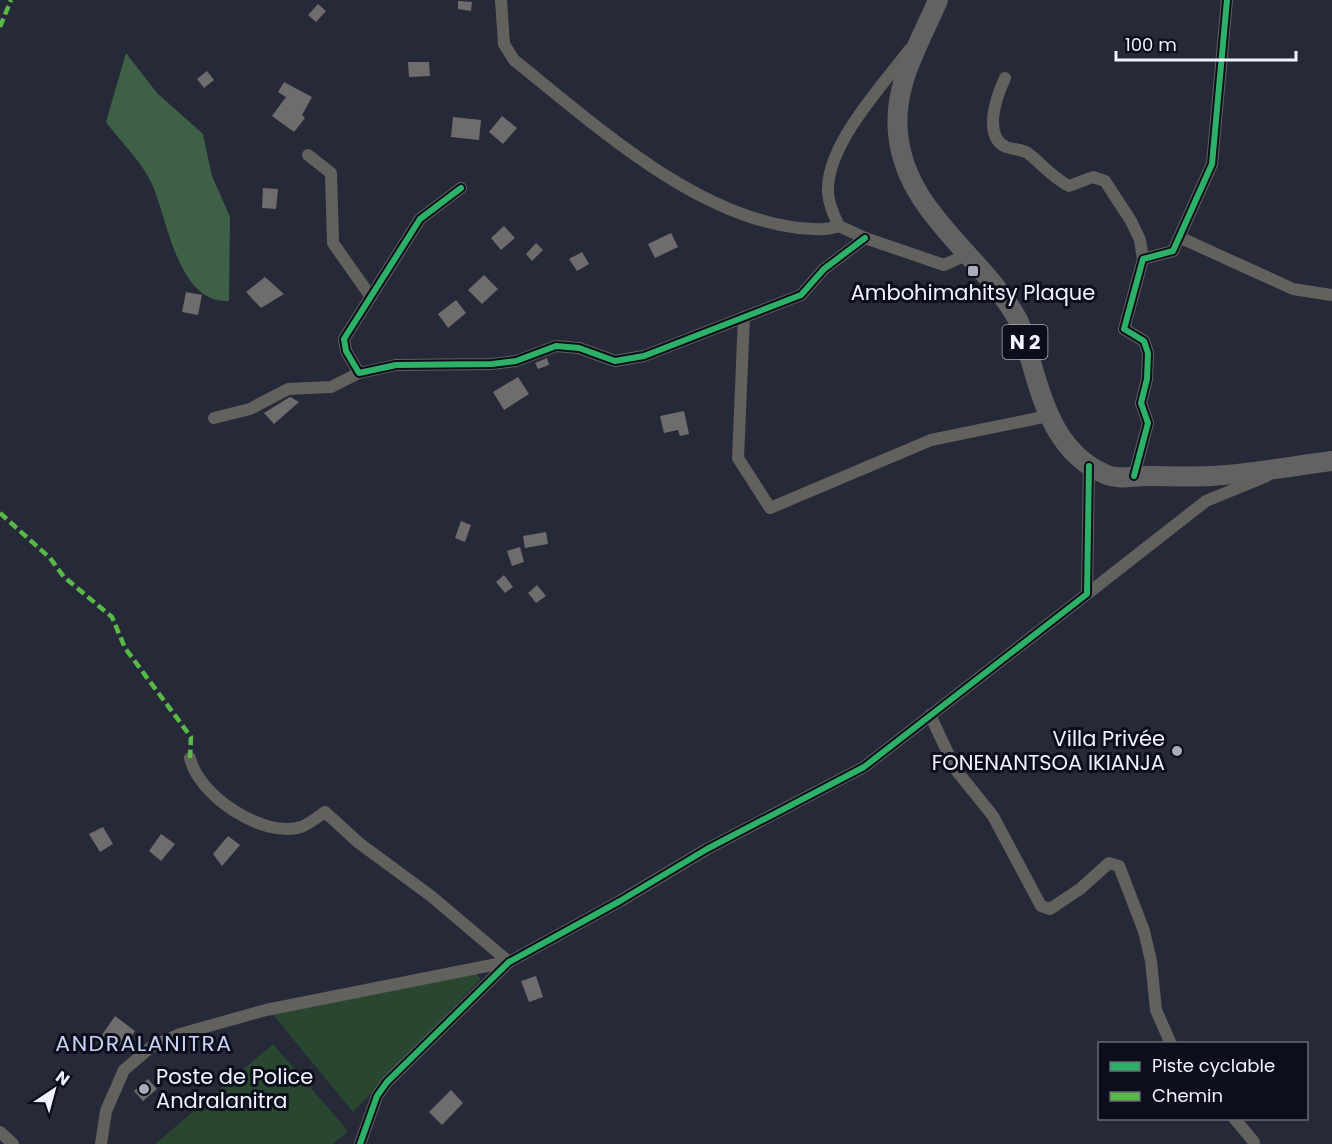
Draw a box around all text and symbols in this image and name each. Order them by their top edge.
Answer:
scale bar [1116,24,1296,62]
text: 100 m [1125,32,1177,57]
marker: Ambohimahitsy Plaque [966,264,980,278]
place label: Ambohimahitsy Plaque [851,278,1095,307]
road number: N 2 [1002,325,1048,359]
place label: Villa Privée FONENANTSOA IKIANJA [932,724,1165,777]
marker: Villa Privée FONENANTSOA IKIANJA [1170,744,1184,758]
district label: ANDRALANITRA [55,1028,233,1059]
legend [1098,1042,1308,1120]
text: Piste cyclable [1152,1053,1275,1078]
north arrow [24,1060,84,1120]
place label: Poste de Police Andralanitra [156,1062,313,1115]
text: N [51,1065,74,1091]
marker: Poste de Police Andralanitra [137,1082,151,1096]
text: Chemin [1152,1083,1223,1108]

